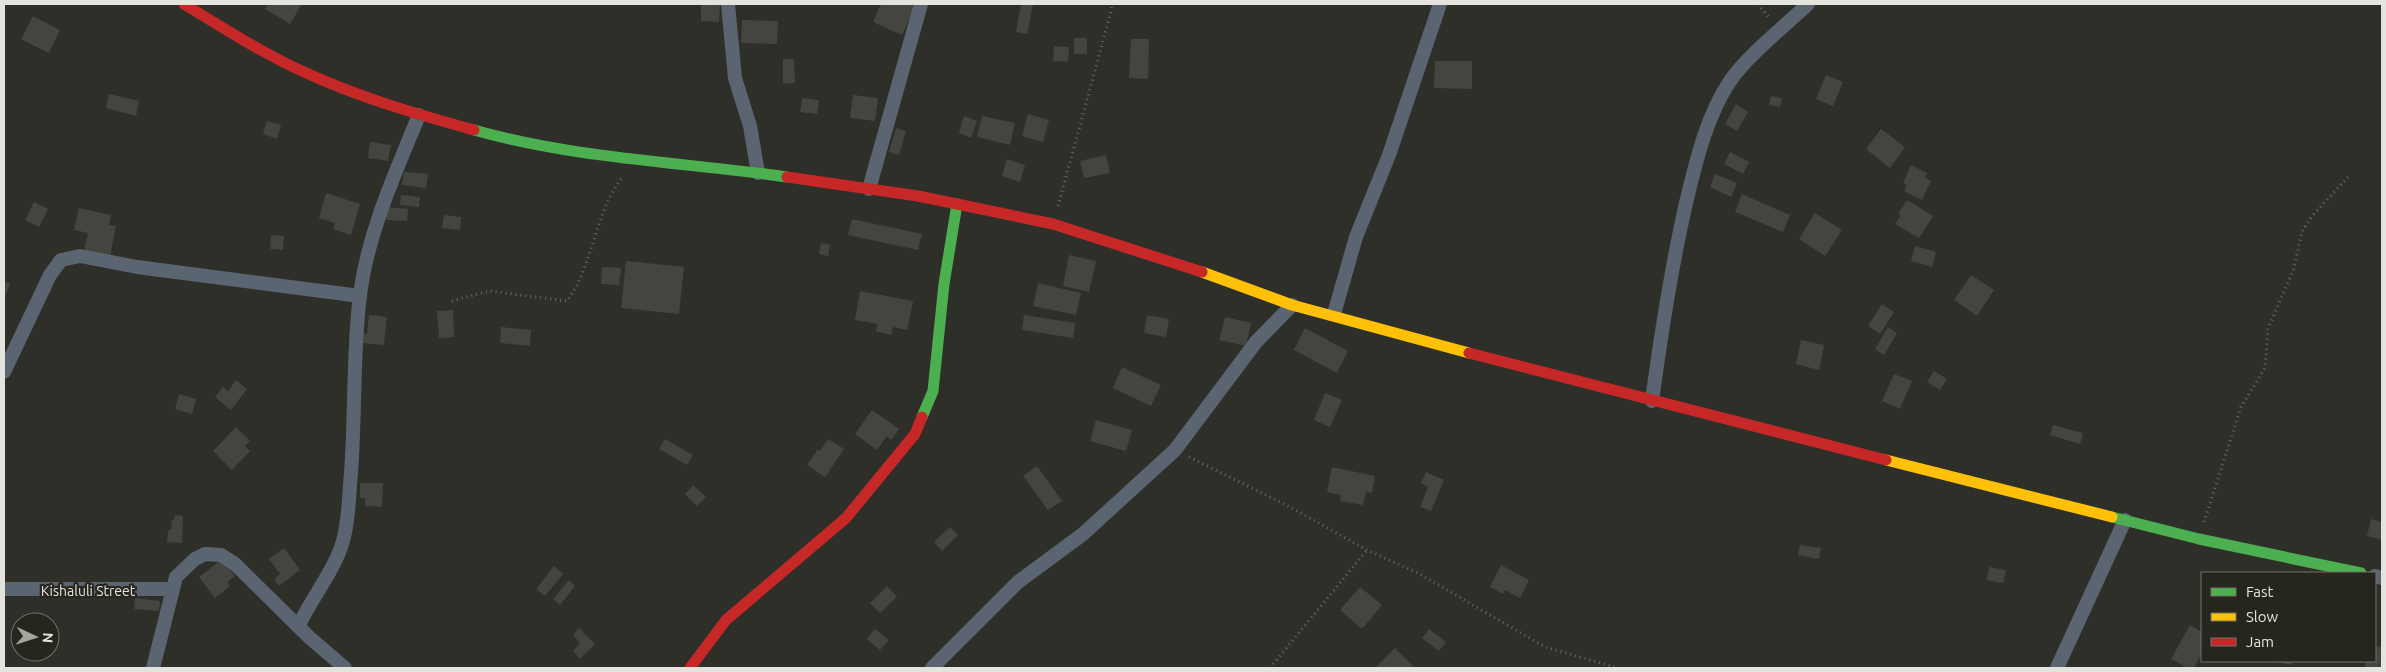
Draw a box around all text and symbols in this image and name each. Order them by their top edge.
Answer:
legend [2201,572,2376,662]
street label: Kishaluli Street [41,583,136,599]
text: Fast [2246,583,2274,600]
text: Slow [2246,608,2279,625]
north arrow [10,612,60,662]
text: N [40,632,56,644]
text: Jam [2246,633,2274,650]

